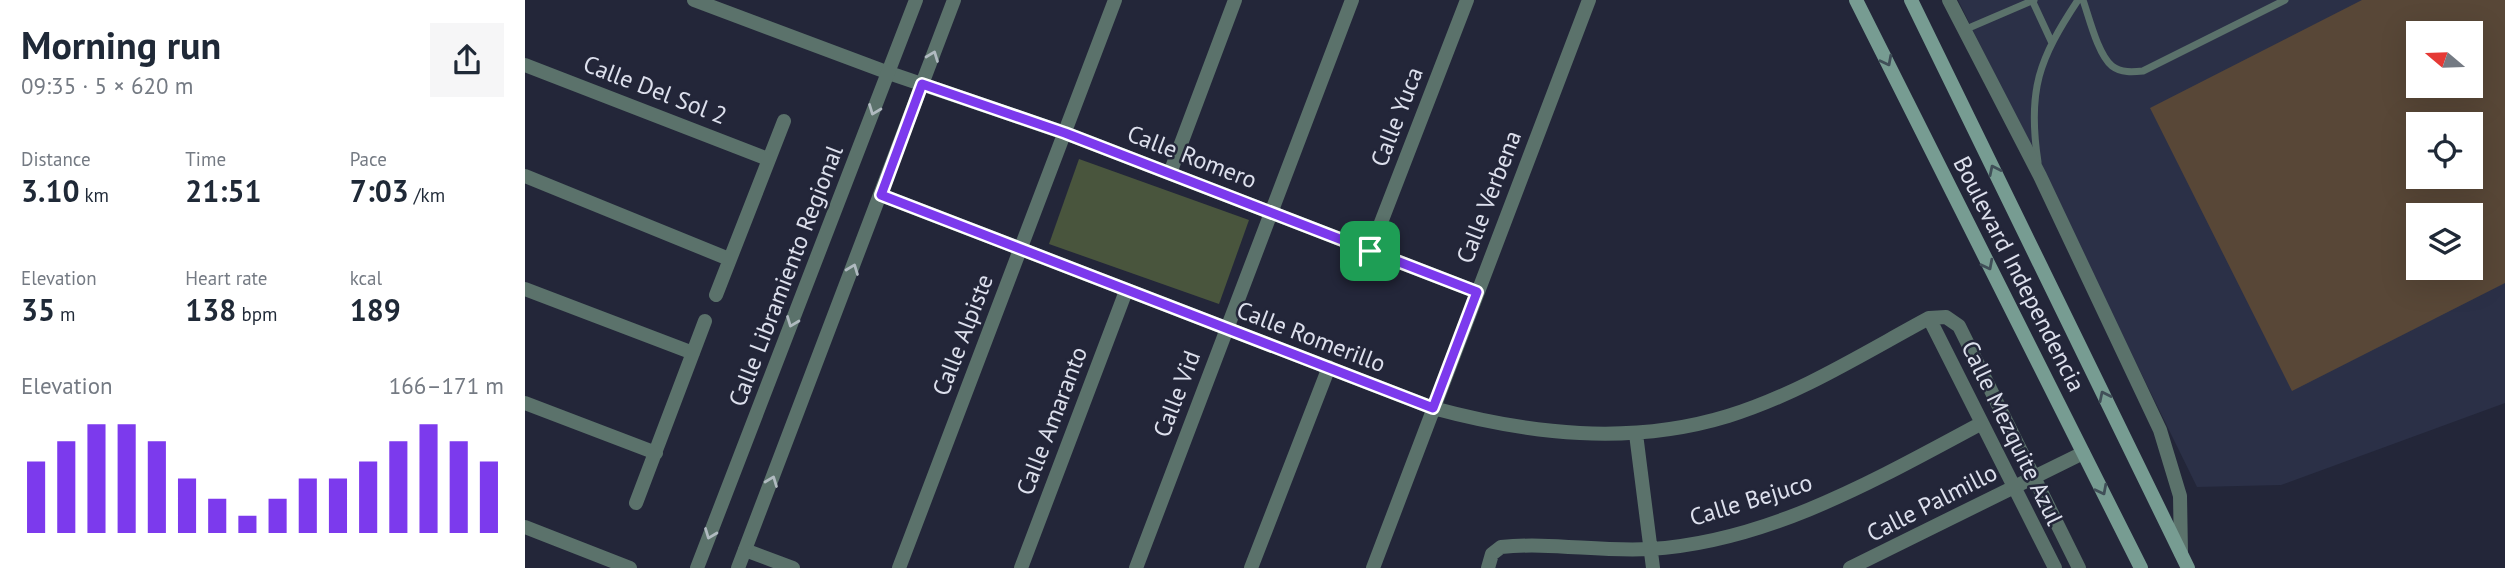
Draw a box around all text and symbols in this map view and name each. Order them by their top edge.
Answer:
text: Morning run [21,20,221,69]
north arrow [2406,21,2483,98]
map controls [2406,21,2483,280]
button: share [430,23,504,97]
street label: Calle Del Sol 2 [579,48,731,131]
one-way arrow [925,50,939,63]
one-way arrow [1878,54,1892,66]
street label: Calle Yuca [1363,63,1430,171]
text: 09:35 · 5 × 620 m [21,71,193,100]
one-way arrow [869,103,883,115]
button: locate [2406,112,2483,189]
street label: Calle Romero [1123,118,1261,195]
street label: Calle Verbena [1449,126,1528,268]
street label: Calle Libramiento Regional [721,141,850,411]
text: Distance [21,147,91,171]
text: Time [185,147,226,171]
text: Pace [350,147,387,171]
street label: Boulevard Independencia [1947,151,2092,397]
one-way arrow [1988,165,2002,177]
text: 3.10 [21,171,79,210]
text: 21:51 [185,171,261,210]
text: 7:03 [350,171,409,210]
text: km [79,183,109,207]
text: /km [409,183,445,207]
button: layers [2406,203,2483,280]
pin [1340,221,1400,281]
icon: arrive [1351,232,1389,270]
one-way arrow [1980,258,1994,270]
one-way arrow [844,263,858,275]
text: Elevation [21,266,97,290]
text: Heart rate [185,266,267,290]
text: kcal [350,266,382,290]
street label: Calle Alpiste [925,270,1000,400]
text: 35 [21,290,55,329]
text: 138 [185,290,236,329]
text: 189 [350,290,401,329]
street label: Calle Romerillo [1232,294,1390,379]
text: m [55,302,76,326]
text: bpm [236,302,277,326]
one-way arrow [787,315,801,327]
street label: Calle Mezquite Azul [1954,336,2070,530]
street label: Calle Amaranto [1009,342,1094,499]
street label: Calle Vid [1146,346,1207,441]
text: Elevation [21,371,113,400]
text: 166–171 m [389,371,504,400]
one-way arrow [2099,391,2113,403]
street label: Calle Palmillo [1861,456,2002,549]
street label: Calle Bejuco [1686,466,1816,533]
one-way arrow [763,476,777,488]
one-way arrow [2093,483,2107,495]
one-way arrow [705,527,719,539]

